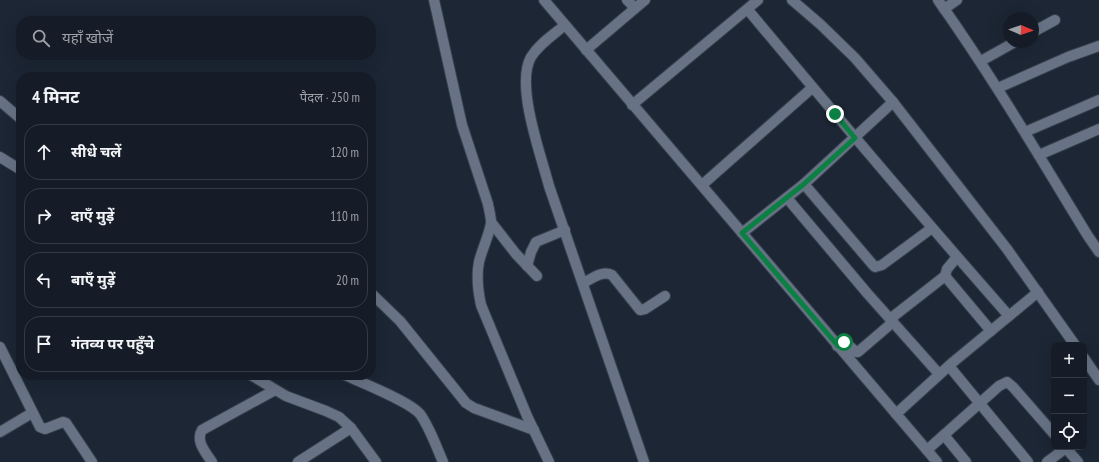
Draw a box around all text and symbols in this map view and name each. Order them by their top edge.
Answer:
north arrow [1003,12,1039,48]
search box [16,16,376,60]
icon: search [30,27,52,49]
text: यहाँ खोजें [62,28,113,47]
text: 4 मिनट [32,86,79,108]
text: पैदल · 250 m [300,89,360,106]
route end [826,105,844,123]
icon: ahead [33,141,55,163]
text: सीधे चलें [71,142,121,161]
text: 120 m [330,144,359,161]
icon: right [33,205,55,227]
text: दाएँ मुड़ें [71,206,114,225]
text: 110 m [330,208,359,225]
icon: left [33,269,55,291]
text: बाएँ मुड़ें [71,270,115,289]
text: 20 m [336,272,359,289]
icon: arrive [33,333,55,355]
route start [835,333,853,351]
text: गंतव्य पर पहुँचे [71,334,154,353]
map controls [1051,342,1087,450]
button: + [1051,342,1087,378]
button: − [1051,378,1087,414]
button: locate [1051,414,1087,450]

